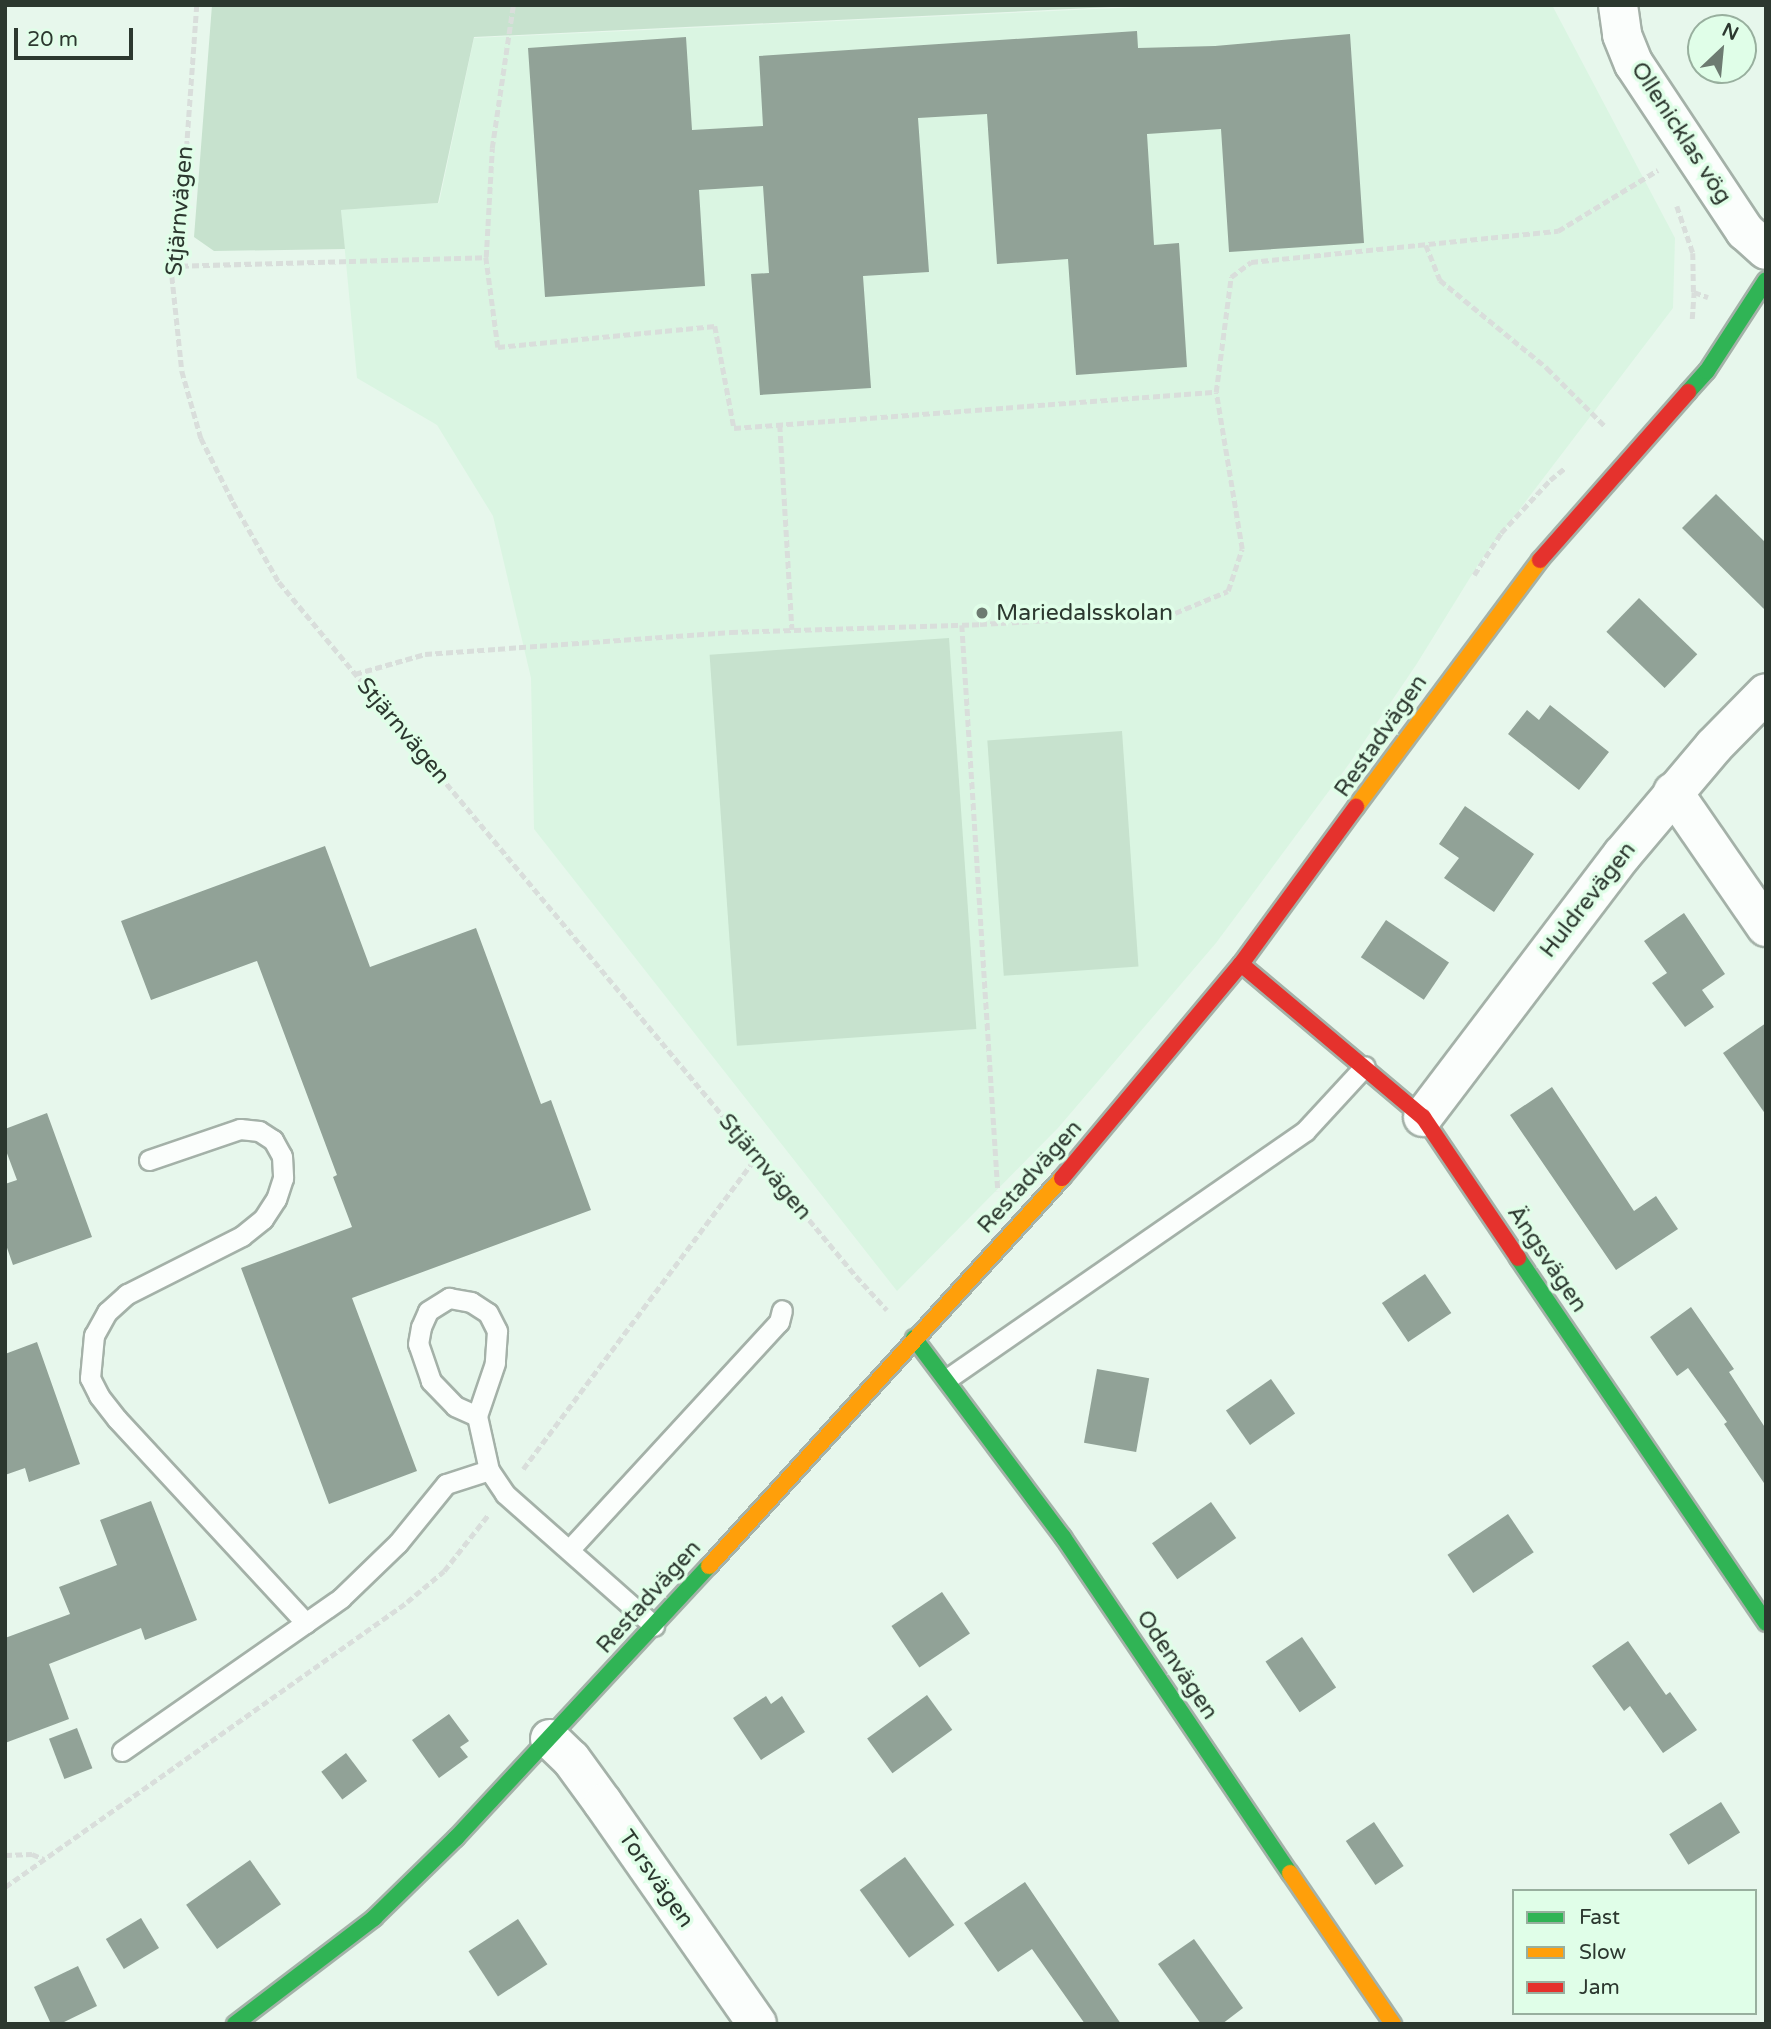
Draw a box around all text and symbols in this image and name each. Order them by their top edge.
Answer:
scale bar [18,14,136,58]
north arrow [1687,14,1757,84]
text: N [1719,19,1742,45]
text: 20 m [27,27,78,52]
street label: Ollenicklas vög [1625,57,1737,209]
street label: Stjärnvägen [161,145,199,277]
place label: Mariedalsskolan [996,599,1173,627]
marker: Mariedalsskolan [974,605,990,621]
street label: Restadvägen [1329,669,1433,803]
street label: Stjärnvägen [351,672,455,790]
street label: Huldrevägen [1534,837,1642,963]
street label: Stjärnvägen [713,1108,817,1226]
street label: Restadvägen [972,1115,1088,1239]
street label: Ängsvägen [1501,1200,1593,1318]
street label: Restadvägen [591,1535,707,1659]
street label: Odenvägen [1130,1605,1224,1725]
street label: Torsvägen [612,1825,700,1933]
legend [1512,1889,1757,2015]
text: Fast [1579,1905,1620,1930]
text: Slow [1579,1940,1626,1965]
text: Jam [1579,1975,1620,2000]

